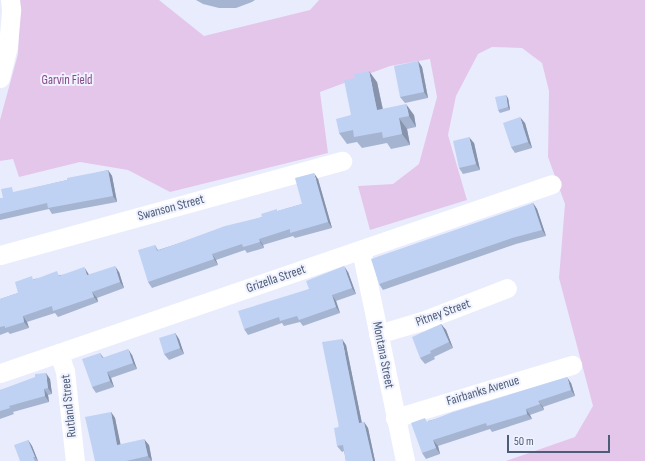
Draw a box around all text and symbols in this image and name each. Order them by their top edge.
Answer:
park label: Garvin Field [42,72,92,88]
street label: Swanson Street [136,192,206,224]
street label: Grizella Street [244,262,308,296]
street label: Pitney Street [414,296,472,330]
street label: Montana Street [369,320,397,390]
street label: Fairbanks Avenue [445,373,521,409]
street label: Rutland Street [58,374,80,438]
scale bar [509,427,612,453]
text: 50 m [514,434,534,449]

